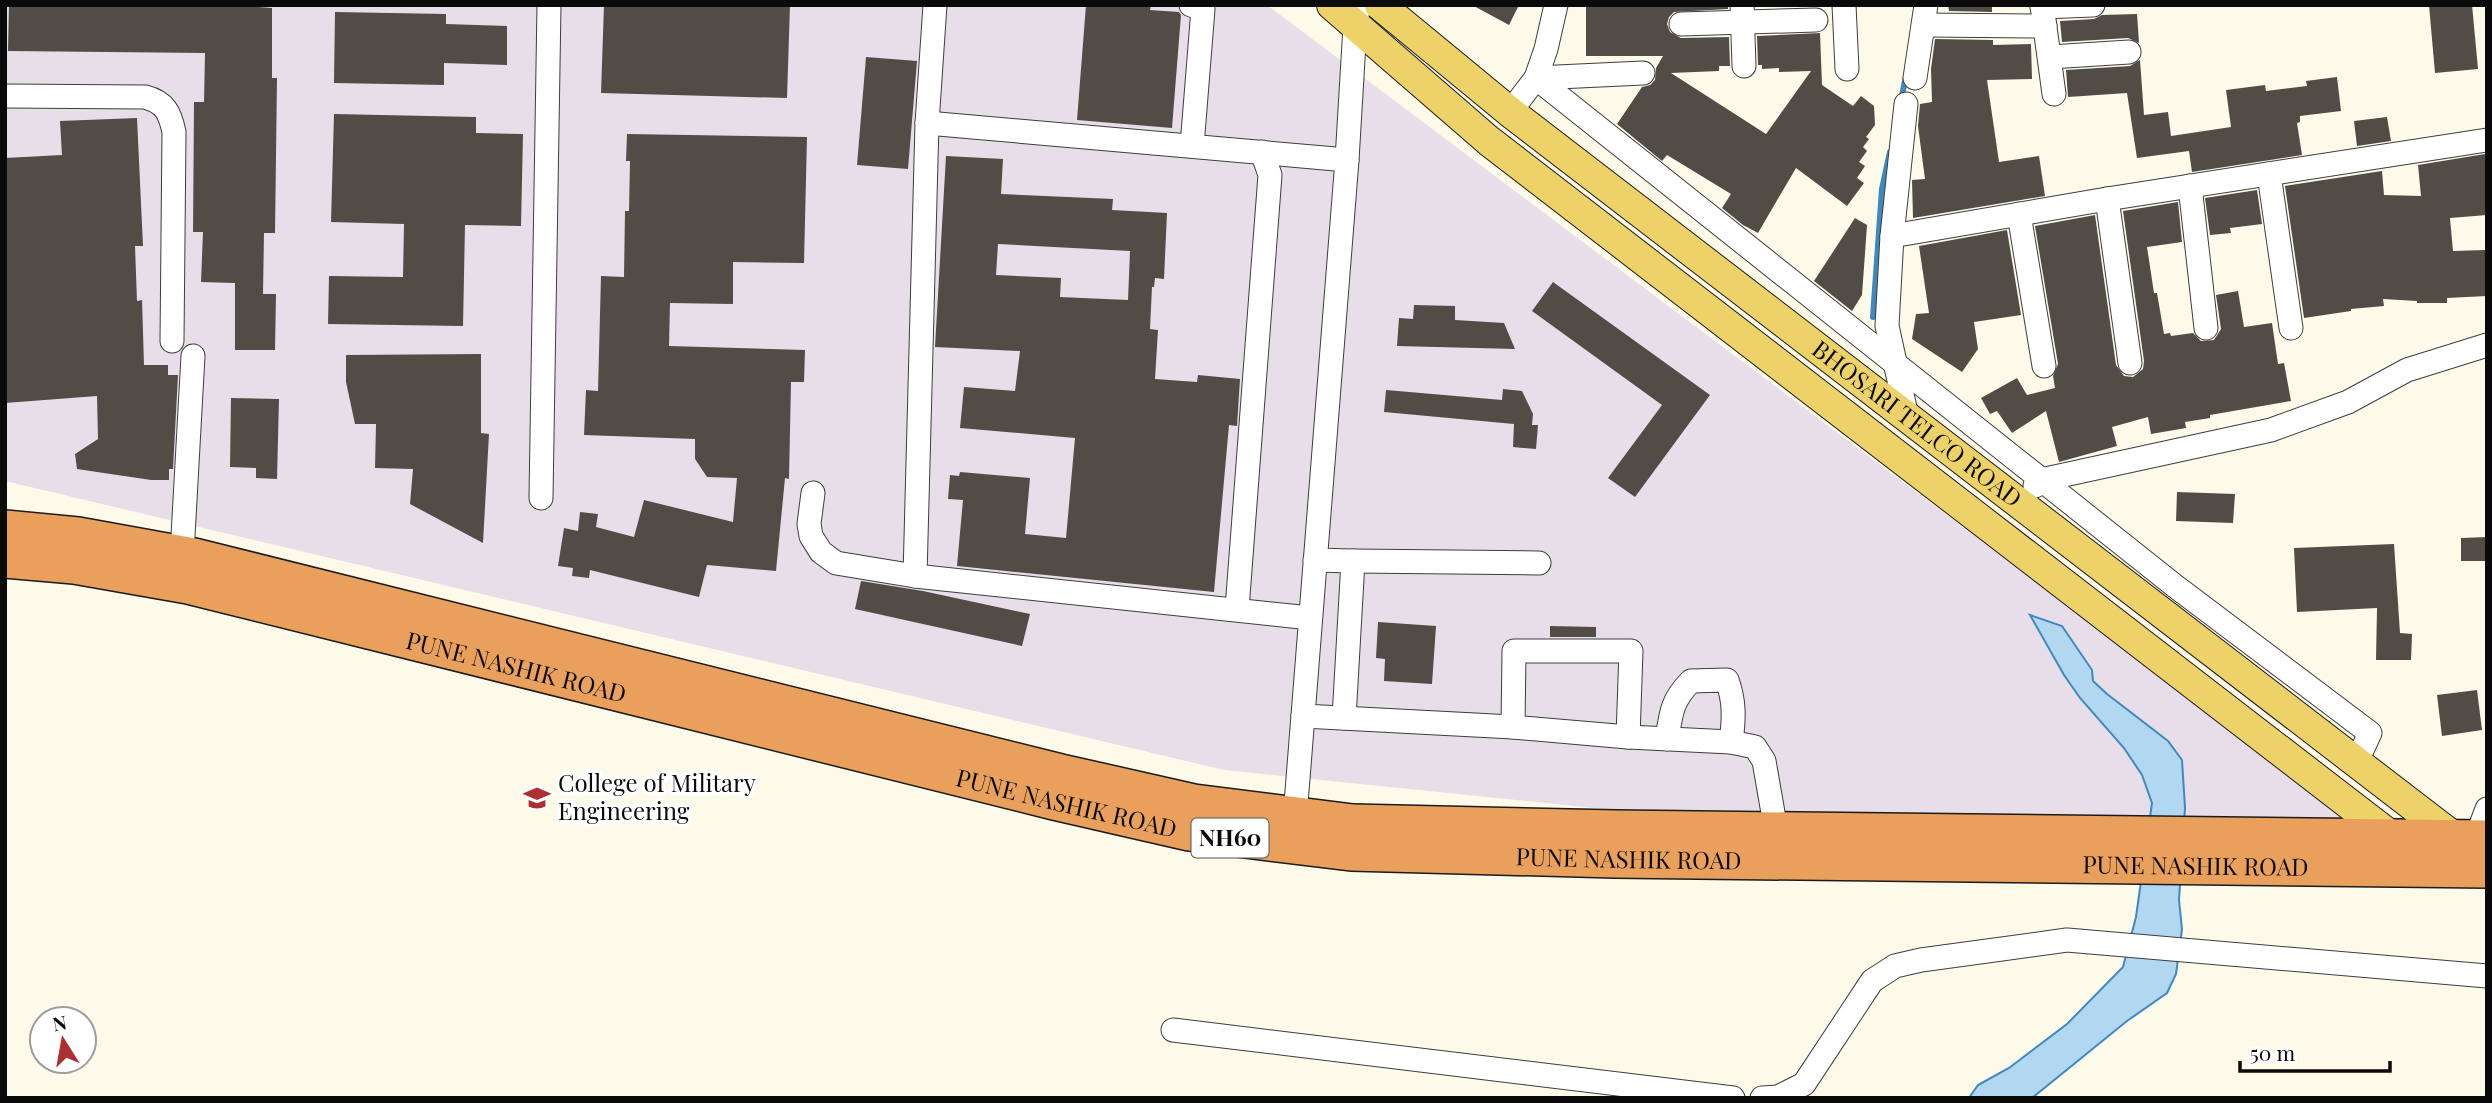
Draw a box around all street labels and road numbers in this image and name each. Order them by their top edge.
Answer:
street label: BHOSARI TELCO ROAD [1806,332,2029,513]
street label: PUNE NASHIK ROAD [403,623,630,709]
street label: PUNE NASHIK ROAD [953,760,1180,844]
road number: NH60 [1192,818,1268,858]
street label: PUNE NASHIK ROAD [1515,839,1742,875]
street label: PUNE NASHIK ROAD [2082,847,2309,882]

